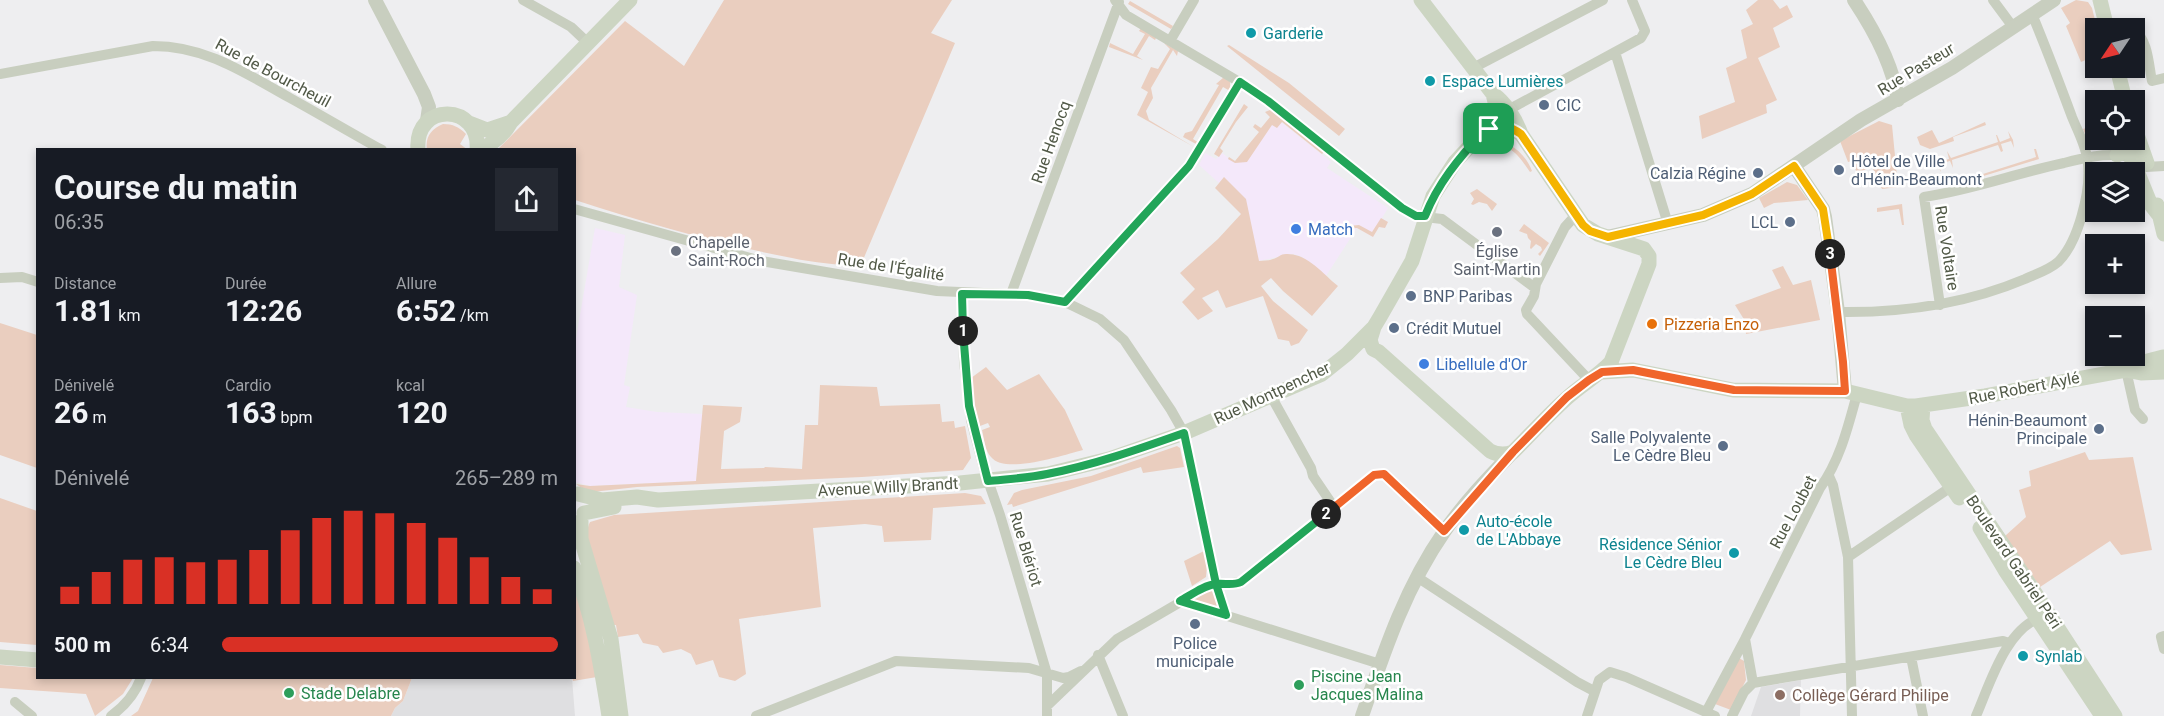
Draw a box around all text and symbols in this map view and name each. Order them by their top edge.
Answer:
north arrow [2085,18,2145,78]
map controls [2085,18,2145,366]
place label: Garderie [1263,24,1323,43]
marker: Garderie [1244,26,1258,40]
street label: Rue de Bourcheuil [212,35,334,111]
street label: Rue Pasteur [1874,38,1958,99]
place label: Espace Lumières [1442,72,1563,91]
marker: Espace Lumières [1423,74,1437,88]
button: locate [2085,90,2145,150]
place label: CIC [1556,96,1581,115]
street label: Rue Henocq [1027,98,1075,186]
marker: CIC [1537,98,1551,112]
pin [1463,103,1514,154]
icon: arrive [1472,112,1505,145]
place label: Hôtel de Ville d'Hénin-Beaumont [1851,152,1982,189]
button: layers [2085,162,2145,222]
marker: Hôtel de Ville d'Hénin-Beaumont [1832,163,1846,177]
place label: Calzia Régine [1650,164,1746,183]
marker: Calzia Régine [1751,166,1765,180]
text: Course du matin [54,168,298,207]
button: share [495,168,558,231]
street label: Rue Voltaire [1931,204,1963,292]
text: 06:35 [54,210,104,234]
place label: LCL [1751,213,1778,232]
marker: LCL [1783,215,1797,229]
place label: Match [1308,220,1353,239]
marker: Match [1289,222,1303,236]
marker: Église Saint-Martin [1490,225,1504,239]
place label: Chapelle Saint-Roch [688,233,765,270]
button: + [2085,234,2145,294]
pin: 3 [1815,239,1845,269]
place label: Église Saint-Martin [1453,242,1541,279]
marker: Chapelle Saint-Roch [669,244,683,258]
text: 3 [1825,244,1835,263]
street label: Rue de l'Égalité [836,249,946,285]
text: Distance [54,274,116,293]
text: Durée [225,274,267,293]
text: Allure [396,274,437,293]
place label: BNP Paribas [1423,287,1512,306]
marker: BNP Paribas [1404,289,1418,303]
text: 1.81 [54,293,114,328]
text: 12:26 [225,293,302,328]
text: 6:52 [396,293,456,328]
text: km [114,306,140,325]
text: /km [456,306,489,325]
button: − [2085,306,2145,366]
place label: Pizzeria Enzo [1664,315,1759,334]
pin: 1 [948,316,978,346]
marker: Pizzeria Enzo [1645,317,1659,331]
place label: Crédit Mutuel [1406,319,1502,338]
text: 1 [958,321,968,340]
marker: Crédit Mutuel [1387,321,1401,335]
place label: Libellule d'Or [1436,355,1528,374]
marker: Libellule d'Or [1417,357,1431,371]
street label: Rue Montpencher [1211,358,1333,428]
street label: Rue Robert Aylé [1967,368,2081,408]
text: Dénivelé [54,376,114,395]
text: Cardio [225,376,271,395]
text: kcal [396,376,425,395]
text: 26 [54,395,88,430]
text: 163 [225,395,277,430]
text: 120 [396,395,448,430]
text: m [88,408,106,427]
text: bpm [277,408,313,427]
place label: Hénin-Beaumont Principale [1968,411,2087,448]
marker: Hénin-Beaumont Principale [2092,422,2106,436]
place label: Salle Polyvalente Le Cèdre Bleu [1591,428,1711,465]
marker: Salle Polyvalente Le Cèdre Bleu [1716,439,1730,453]
text: Dénivelé [54,466,129,490]
text: 265–289 m [455,466,558,490]
street label: Rue Loubet [1766,472,1820,552]
street label: Avenue Willy Brandt [817,474,959,500]
street label: Boulevard Gabriel Péri [1962,492,2066,632]
pin: 2 [1311,499,1341,529]
text: 2 [1321,504,1331,523]
street label: Rue Blériot [1006,509,1046,589]
place label: Auto-école de L'Abbaye [1476,512,1561,549]
marker: Auto-école de L'Abbaye [1457,523,1471,537]
place label: Résidence Sénior Le Cèdre Bleu [1599,535,1723,572]
marker: Résidence Sénior Le Cèdre Bleu [1727,546,1741,560]
marker: Police municipale [1188,617,1202,631]
text: 500 m [54,633,111,657]
text: 6:34 [150,633,189,657]
place label: Police municipale [1156,634,1234,671]
place label: Synlab [2035,647,2083,666]
marker: Synlab [2016,649,2030,663]
place label: Piscine Jean Jacques Malina [1311,667,1424,704]
marker: Piscine Jean Jacques Malina [1292,678,1306,692]
place label: Stade Delabre [301,684,400,703]
marker: Stade Delabre [282,686,296,700]
place label: Collège Gérard Philipe [1792,686,1949,705]
marker: Collège Gérard Philipe [1773,688,1787,702]

